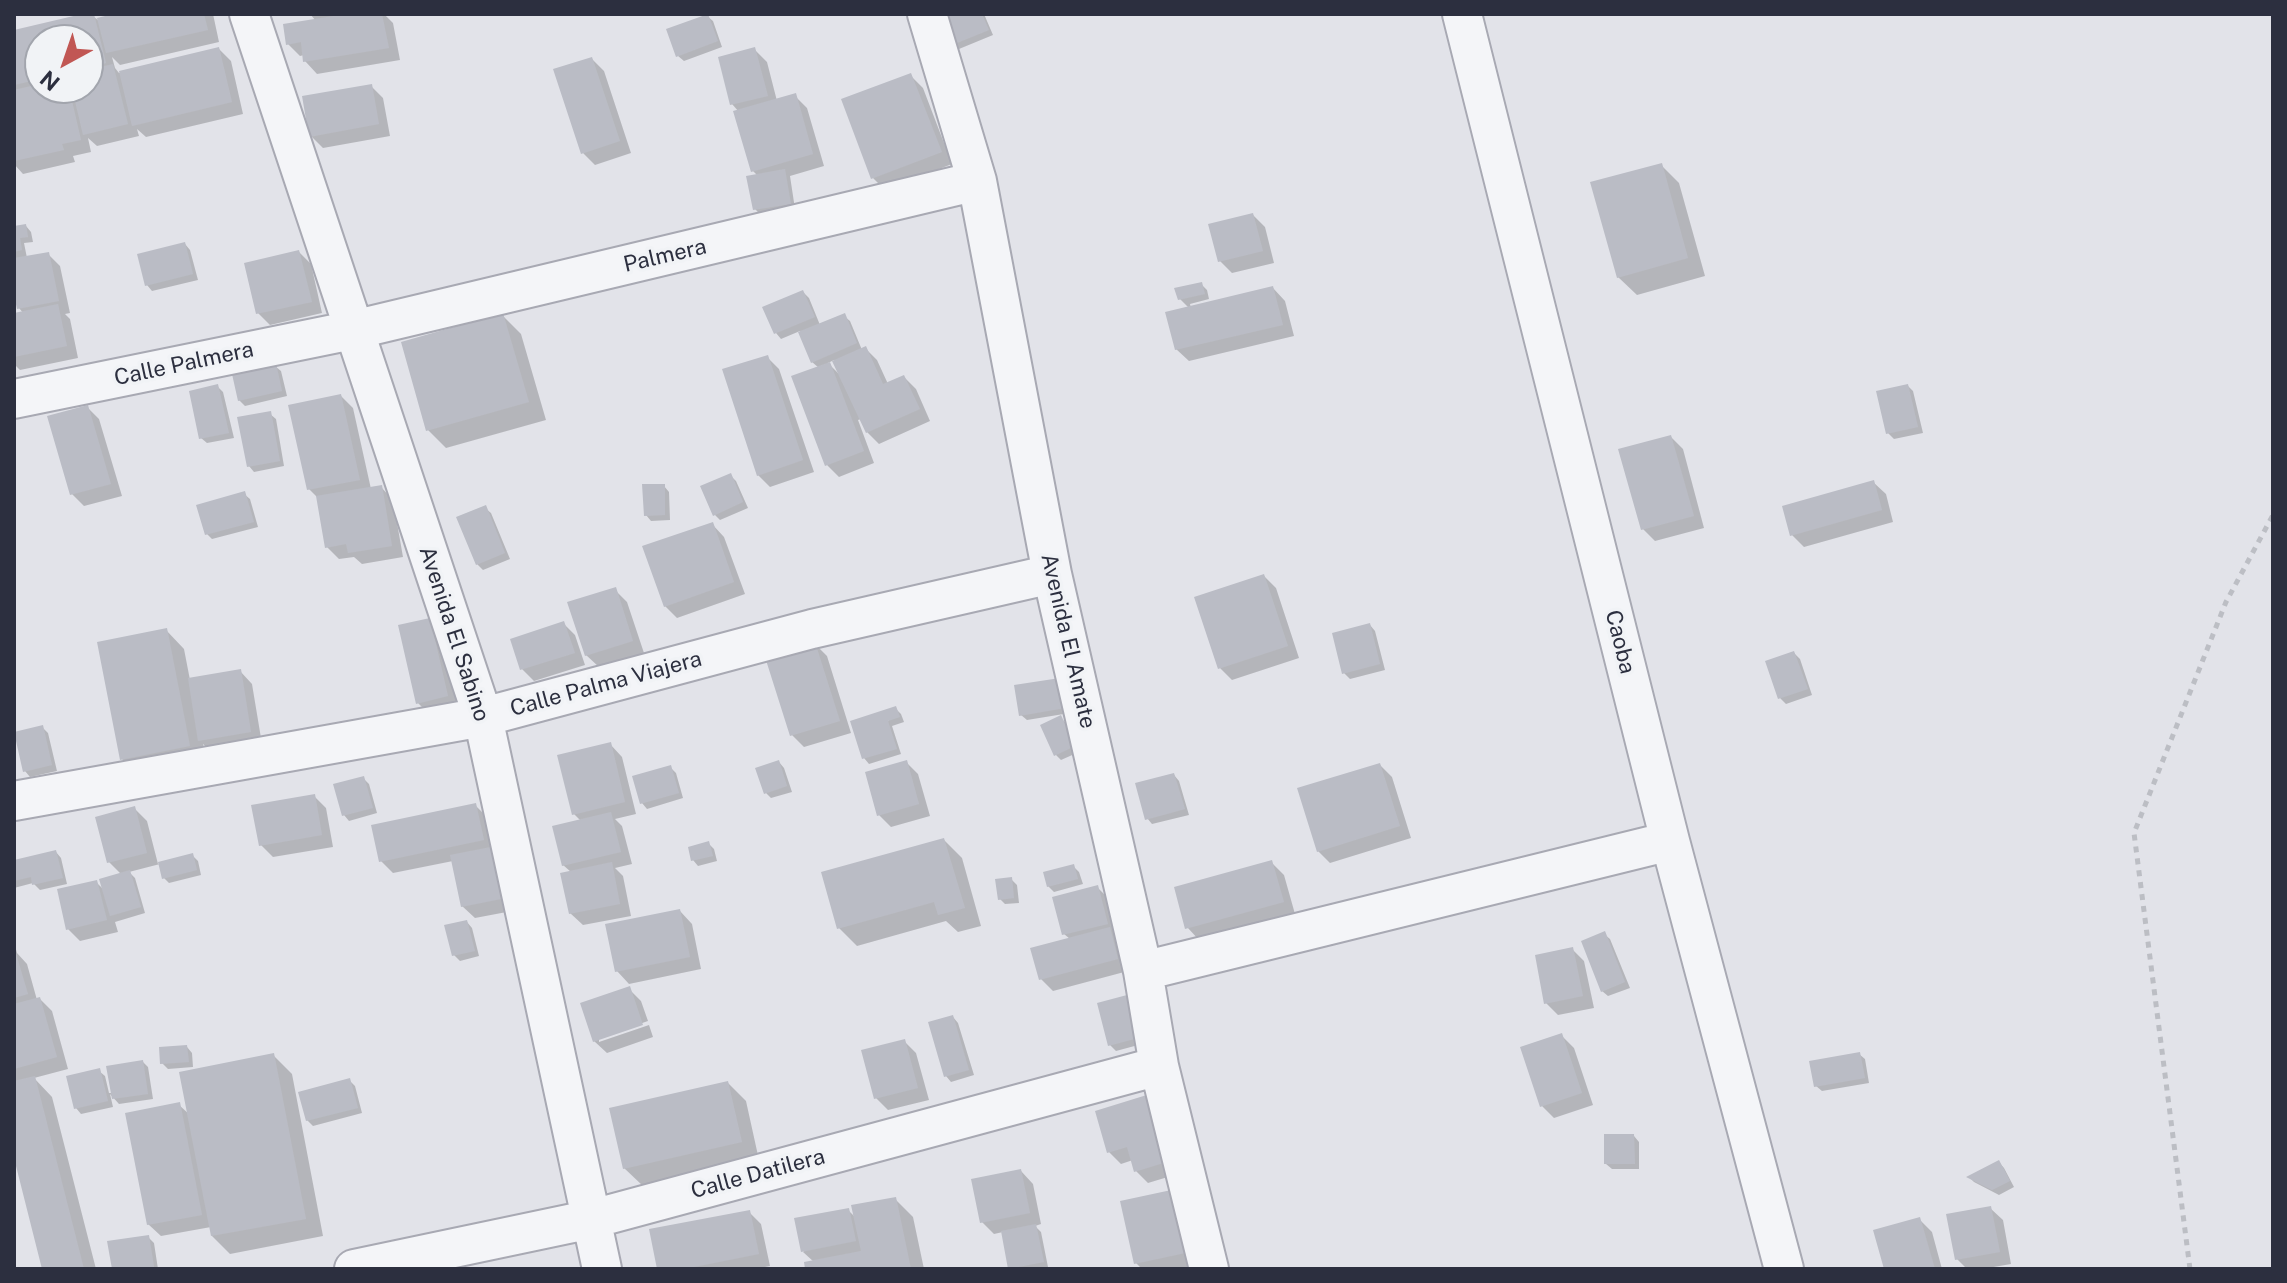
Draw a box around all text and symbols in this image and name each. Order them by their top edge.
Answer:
north arrow [24,24,104,104]
text: N [35,65,65,96]
street label: Palmera [621,234,709,278]
street label: Calle Palmera [112,336,256,392]
street label: Avenida El Sabino [413,543,495,725]
street label: Avenida El Amate [1035,551,1101,731]
street label: Caoba [1599,607,1641,677]
street label: Calle Palma Viajera [507,646,705,722]
street label: Calle Datilera [688,1143,828,1205]

